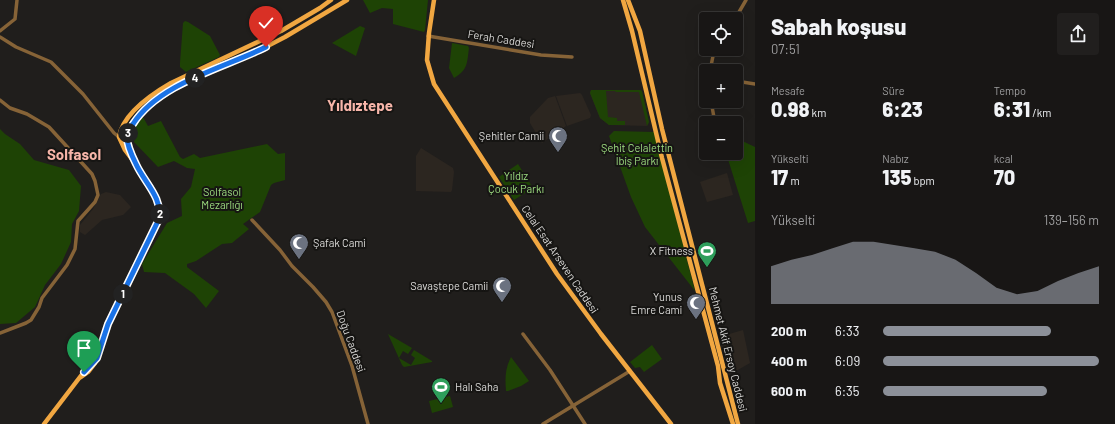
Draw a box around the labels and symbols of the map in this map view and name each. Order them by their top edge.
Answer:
pin [249,6,283,47]
street label: Ferah Caddesi [467,27,535,50]
pin: 4 [185,68,205,88]
district label: Yıldıztepe [327,96,393,114]
pin: 3 [118,123,138,143]
mosque icon: Şehitler Camii [547,125,569,153]
place label: Şehitler Camii [479,129,544,142]
park label: Şehit Celalettin İbiş Parkı [601,141,673,167]
district label: Solfasol [47,145,101,163]
park label: Yıldız Çocuk Parkı [488,169,544,195]
park label: Solfasol Mezarlığı [201,185,243,211]
street label: Celal Esat Arseven Caddesi [519,202,601,315]
pin: 2 [150,204,170,224]
mosque icon: Şafak Cami [288,232,310,260]
place label: Şafak Cami [313,236,366,249]
sports icon: X Fitness [696,240,718,268]
place label: X Fitness [650,244,693,257]
mosque icon: Savaştepe Camii [491,275,513,303]
place label: Savaştepe Camii [410,279,488,292]
pin: 1 [113,284,133,304]
street label: Mehmet Akif Ersoy Caddesi [707,285,750,412]
place label: Yunus Emre Cami [631,290,682,316]
mosque icon: Yunus Emre Cami [685,292,707,320]
street label: Doğu Caddesi [334,308,369,373]
pin [67,331,101,372]
sports icon: Halı Saha [430,376,452,404]
place label: Halı Saha [455,380,498,393]

